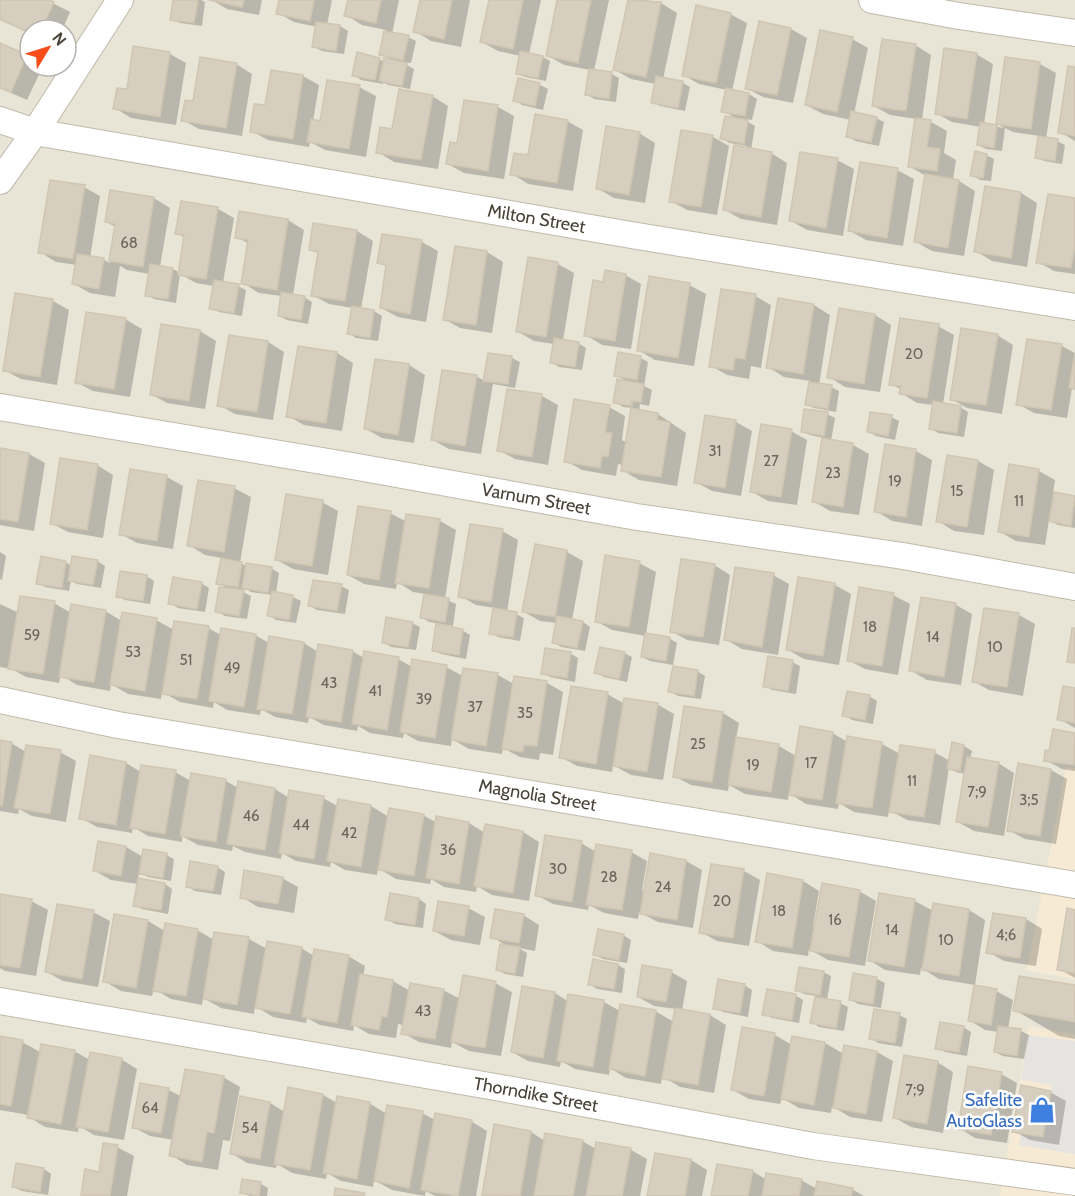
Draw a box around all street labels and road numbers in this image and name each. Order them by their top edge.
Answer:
street label: Milton Street [486,199,587,238]
street label: Varnum Street [480,478,592,519]
street label: Magnolia Street [477,774,598,816]
street label: Thorndike Street [472,1072,600,1117]

